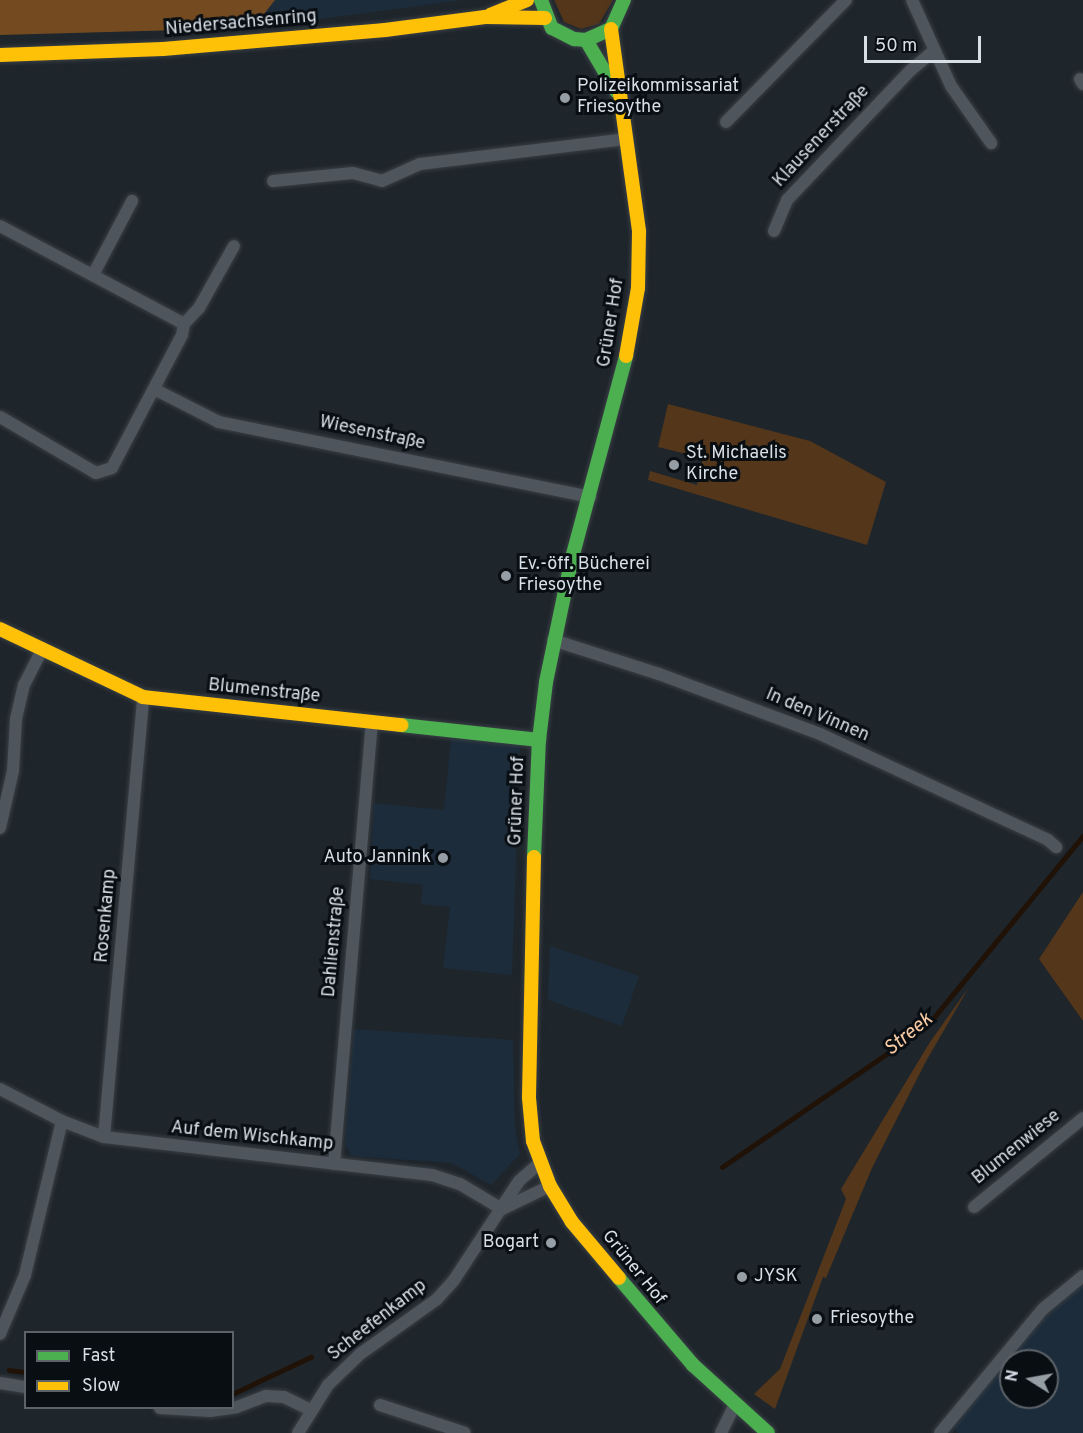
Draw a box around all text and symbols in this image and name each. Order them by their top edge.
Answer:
street label: Niedersachsenring [164,7,318,41]
scale bar [867,24,984,62]
text: 50 m [875,35,917,58]
place label: Polizeikommissariat Friesoythe [577,77,739,119]
street label: Klausenerstraße [769,82,875,192]
marker: Polizeikommissariat Friesoythe [558,91,572,105]
street label: Grüner Hof [594,277,630,369]
street label: Wiesenstraße [317,412,427,456]
place label: St. Michaelis Kirche [686,444,787,486]
marker: St. Michaelis Kirche [667,458,681,472]
place label: Ev.-öff. Bücherei Friesoythe [518,555,650,598]
marker: Ev.-öff. Bücherei Friesoythe [499,569,513,583]
street label: Blumenstraße [207,675,321,709]
street label: In den Vinnen [762,684,872,748]
street label: Grüner Hof [506,756,530,846]
place label: Auto Jannink [324,847,431,869]
marker: Auto Jannink [436,851,450,865]
street label: Rosenkamp [92,868,122,964]
street label: Dahlienstraße [319,886,351,998]
water label: Streek [880,1008,938,1062]
street label: Blumenwiese [969,1106,1065,1190]
street label: Auf dem Wischkamp [170,1118,334,1156]
street label: Grüner Hof [596,1226,670,1310]
place label: Bogart [483,1232,539,1254]
marker: Bogart [544,1236,558,1250]
place label: JYSK [754,1266,798,1288]
marker: JYSK [735,1270,749,1284]
street label: Scheefenkamp [324,1276,432,1366]
place label: Friesoythe [830,1308,914,1330]
marker: Friesoythe [808,1310,826,1328]
legend [24,1331,234,1409]
text: Fast [82,1345,115,1368]
north arrow [999,1349,1059,1409]
text: N [1002,1368,1024,1383]
text: Slow [82,1375,120,1398]

